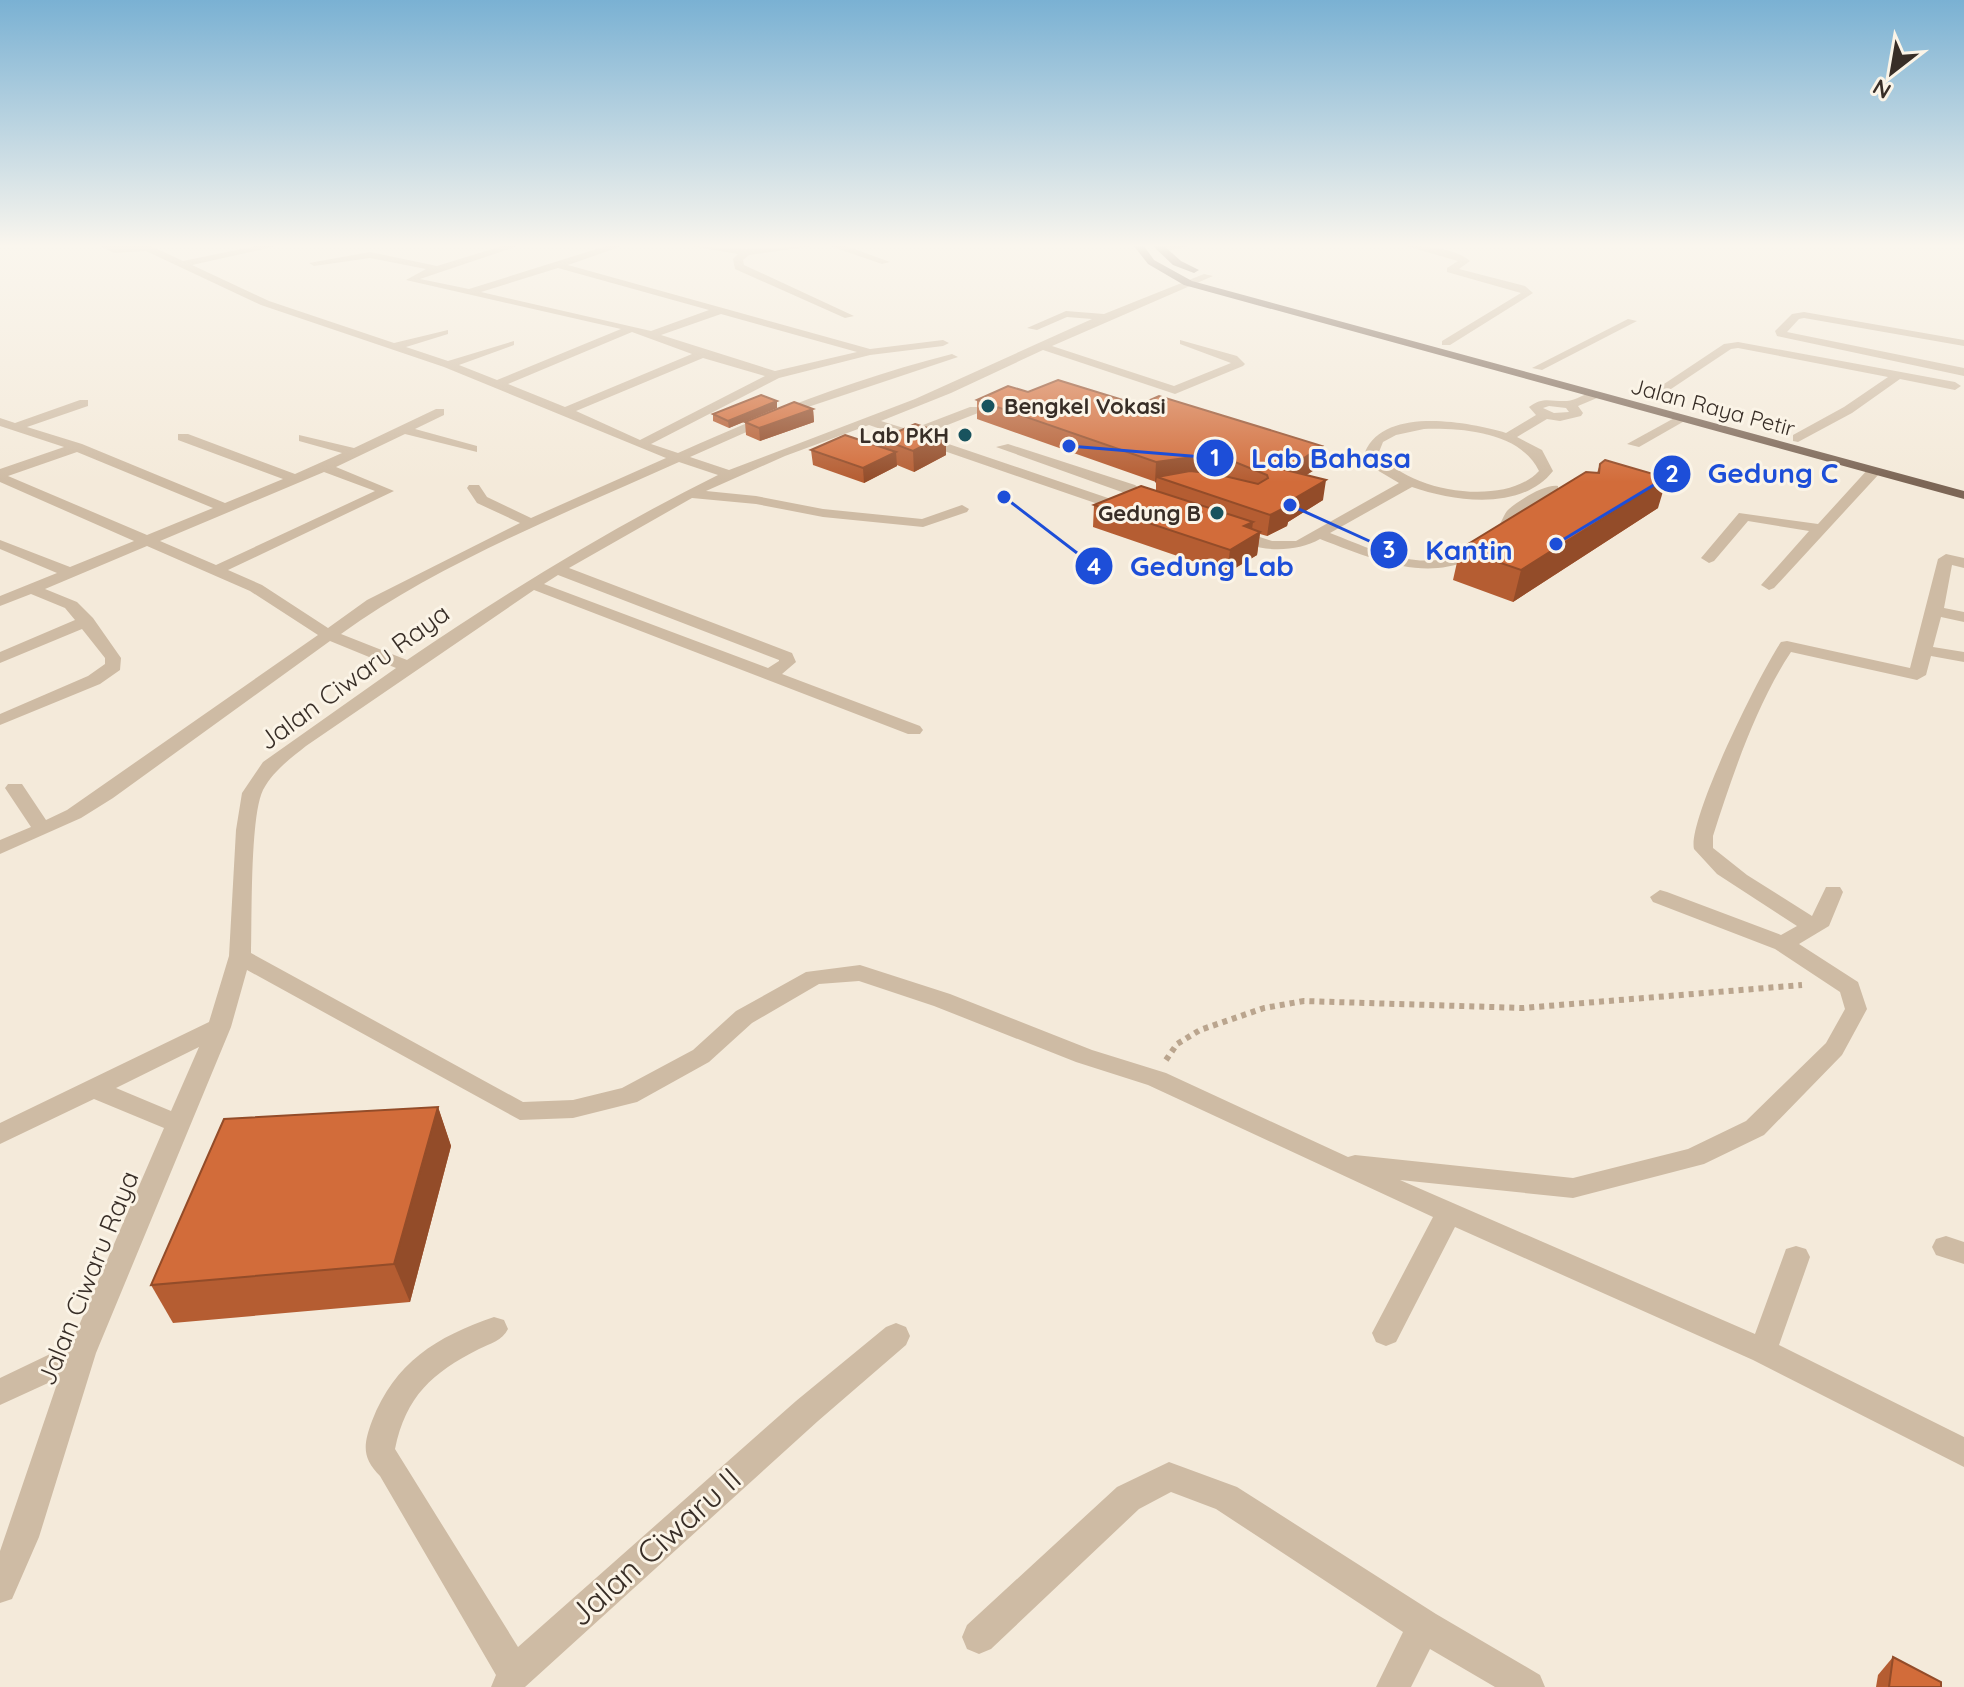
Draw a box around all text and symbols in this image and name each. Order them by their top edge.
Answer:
north arrow [1852,32,1932,112]
text: N [1868,73,1896,105]
street label: Jalan Raya Petir [1628,372,1799,443]
place label: Bengkel Vokasi [1004,392,1166,420]
marker: Bengkel Vokasi [979,397,997,415]
place label: Lab PKH [859,421,949,449]
marker: Lab PKH [956,426,974,444]
callout: Lab Bahasa [1195,432,1427,484]
text: Lab Bahasa [1251,440,1411,475]
text: 1 [1210,442,1220,472]
callout: Gedung C [1652,448,1854,500]
text: Gedung C [1708,455,1838,490]
text: 2 [1665,458,1679,488]
place label: Gedung B [1098,499,1201,527]
marker: Gedung B [1208,504,1226,522]
callout: Kantin [1369,524,1528,576]
text: Kantin [1425,532,1513,567]
text: 3 [1383,534,1395,564]
callout: Gedung Lab [1074,540,1310,592]
text: Gedung Lab [1130,548,1294,583]
text: 4 [1087,551,1101,581]
street label: Jalan Ciwaru Raya [252,596,456,757]
street label: Jalan Ciwaru Raya [30,1166,146,1390]
street label: Jalan Ciwaru II [560,1458,749,1634]

